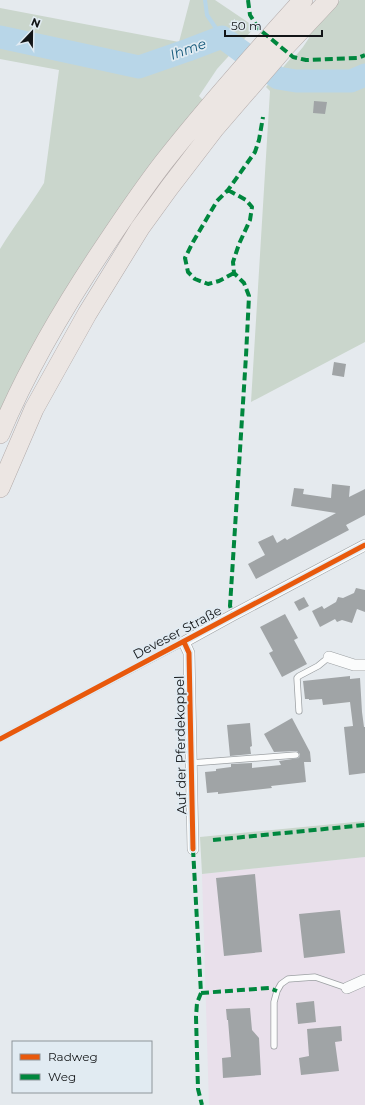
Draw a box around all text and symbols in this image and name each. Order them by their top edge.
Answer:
north arrow [12,12,52,52]
scale bar [225,12,322,38]
text: N [29,15,42,31]
text: 50 m [231,18,262,33]
water label: Ihme [168,34,208,64]
street label: Deveser Straße [130,602,224,662]
street label: Auf der Pferdekoppel [171,675,189,815]
legend [12,1041,152,1093]
text: Radweg [48,1049,98,1064]
text: Weg [48,1069,76,1084]

